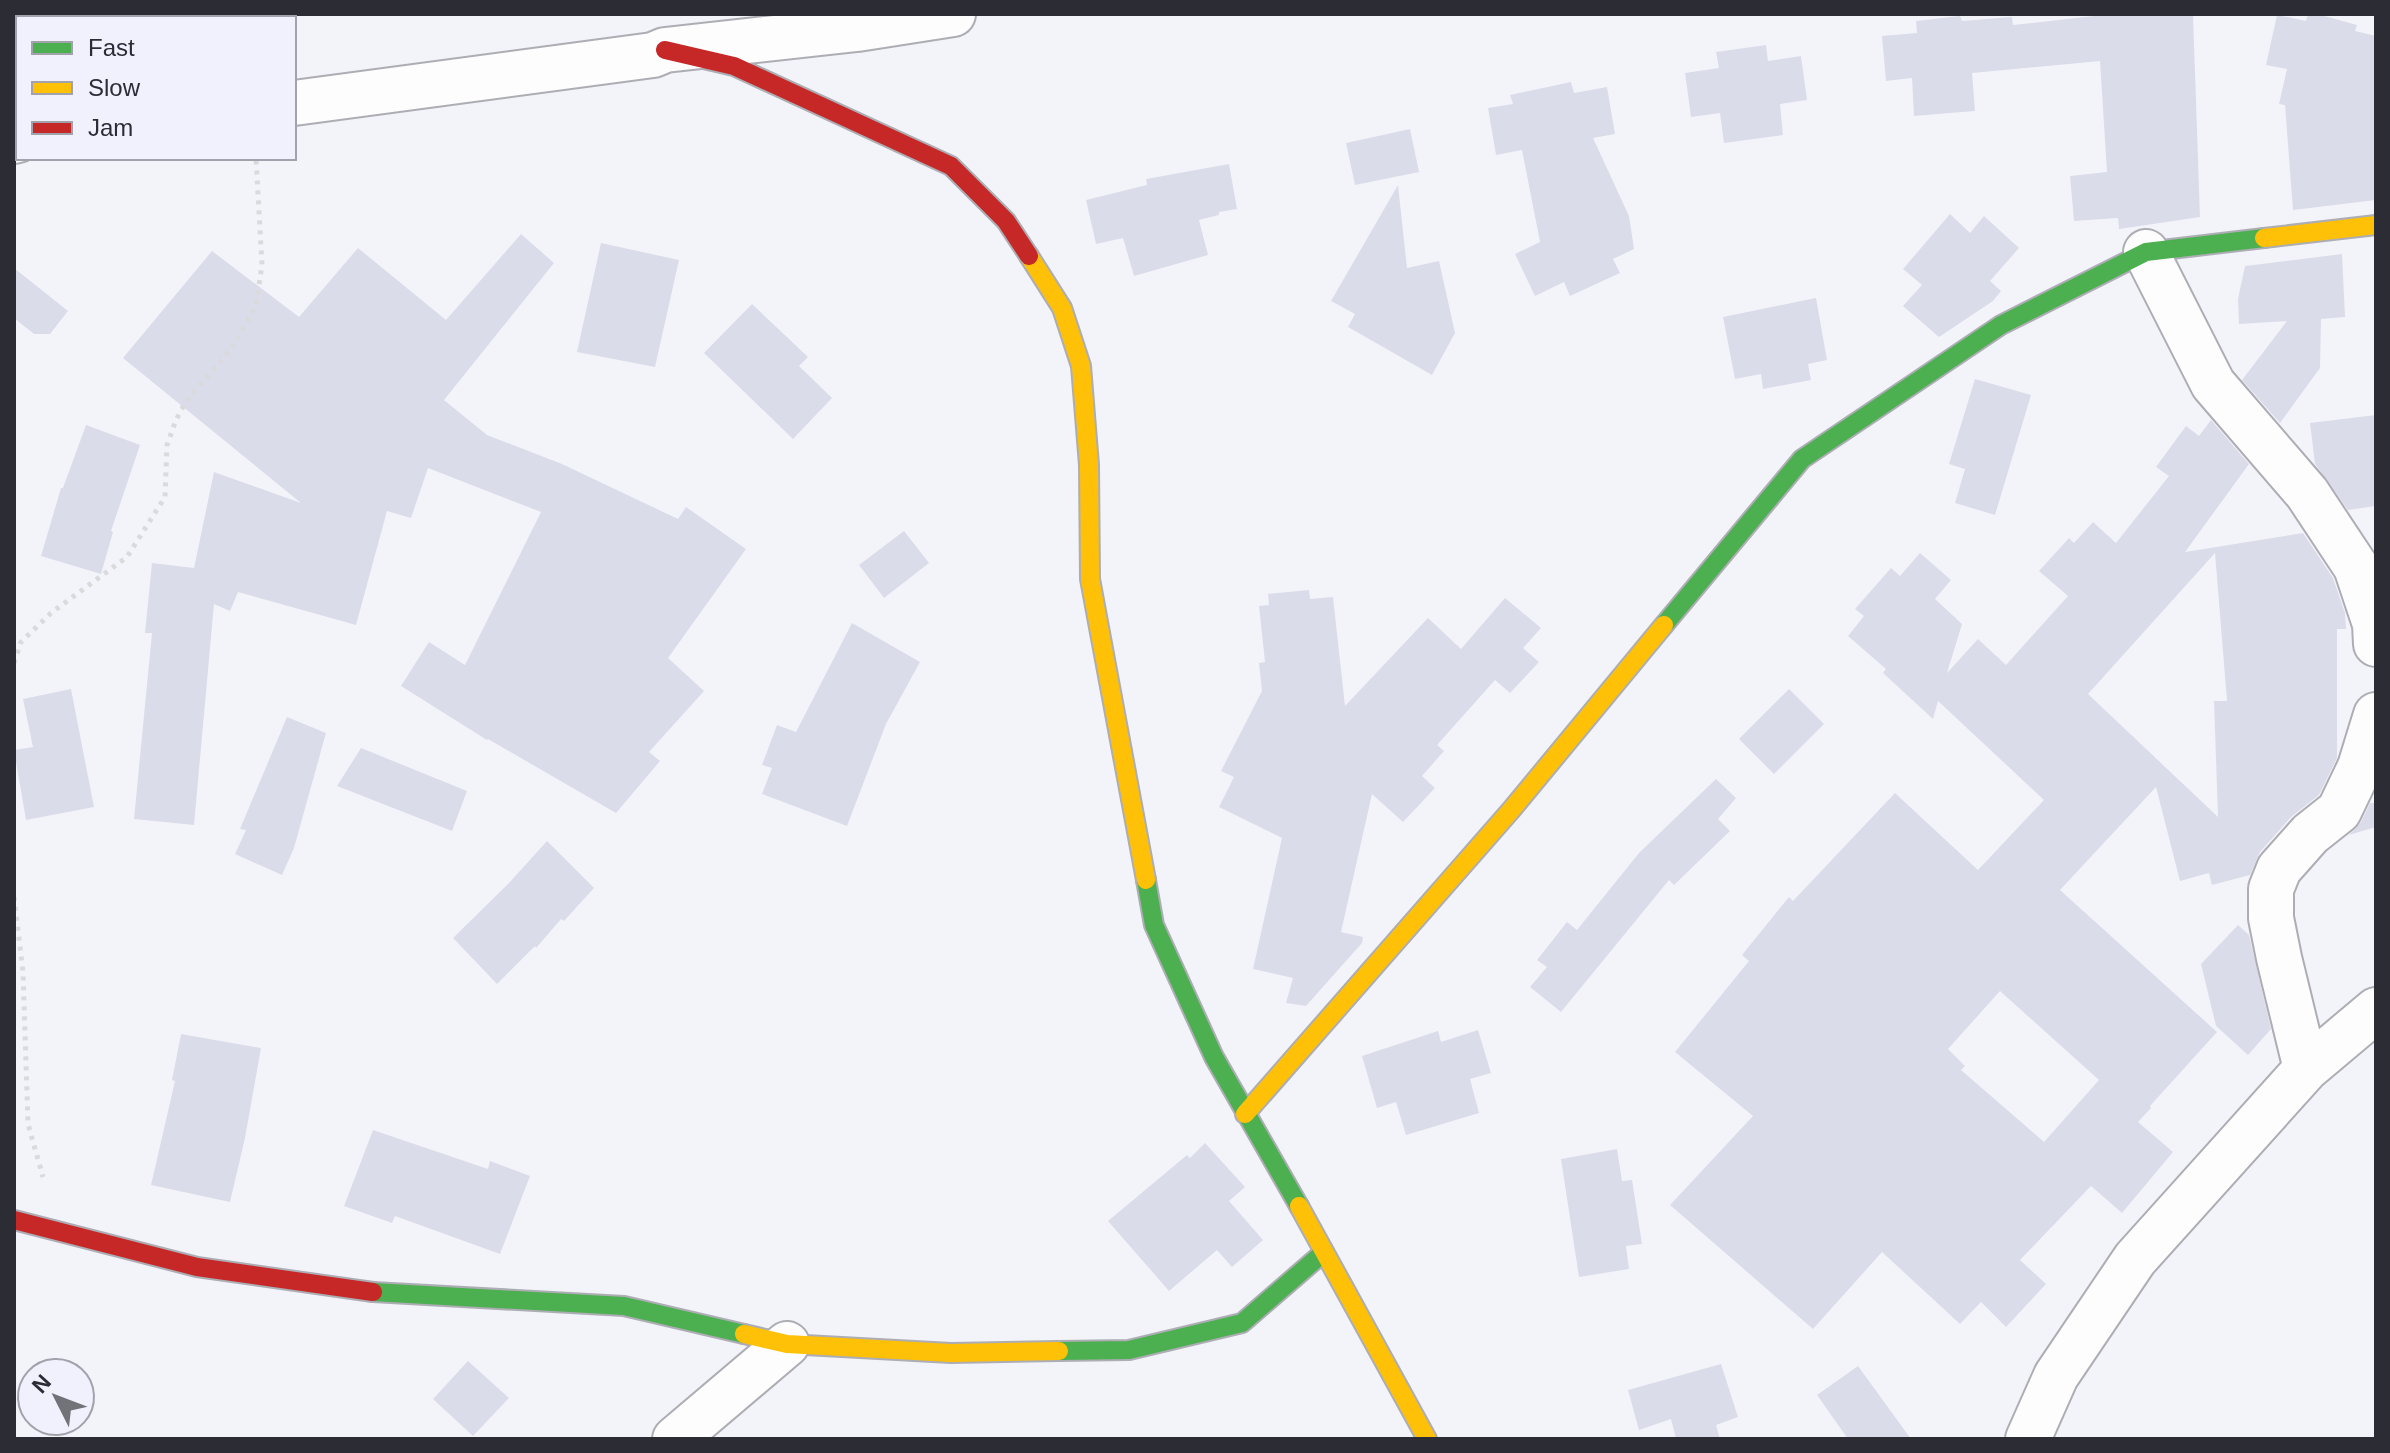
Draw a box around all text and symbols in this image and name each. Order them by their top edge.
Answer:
legend [16,16,296,160]
text: Fast [88,34,135,61]
text: Slow [88,74,141,101]
text: Jam [88,114,133,141]
north arrow [16,1357,96,1437]
text: N [27,1370,56,1398]

